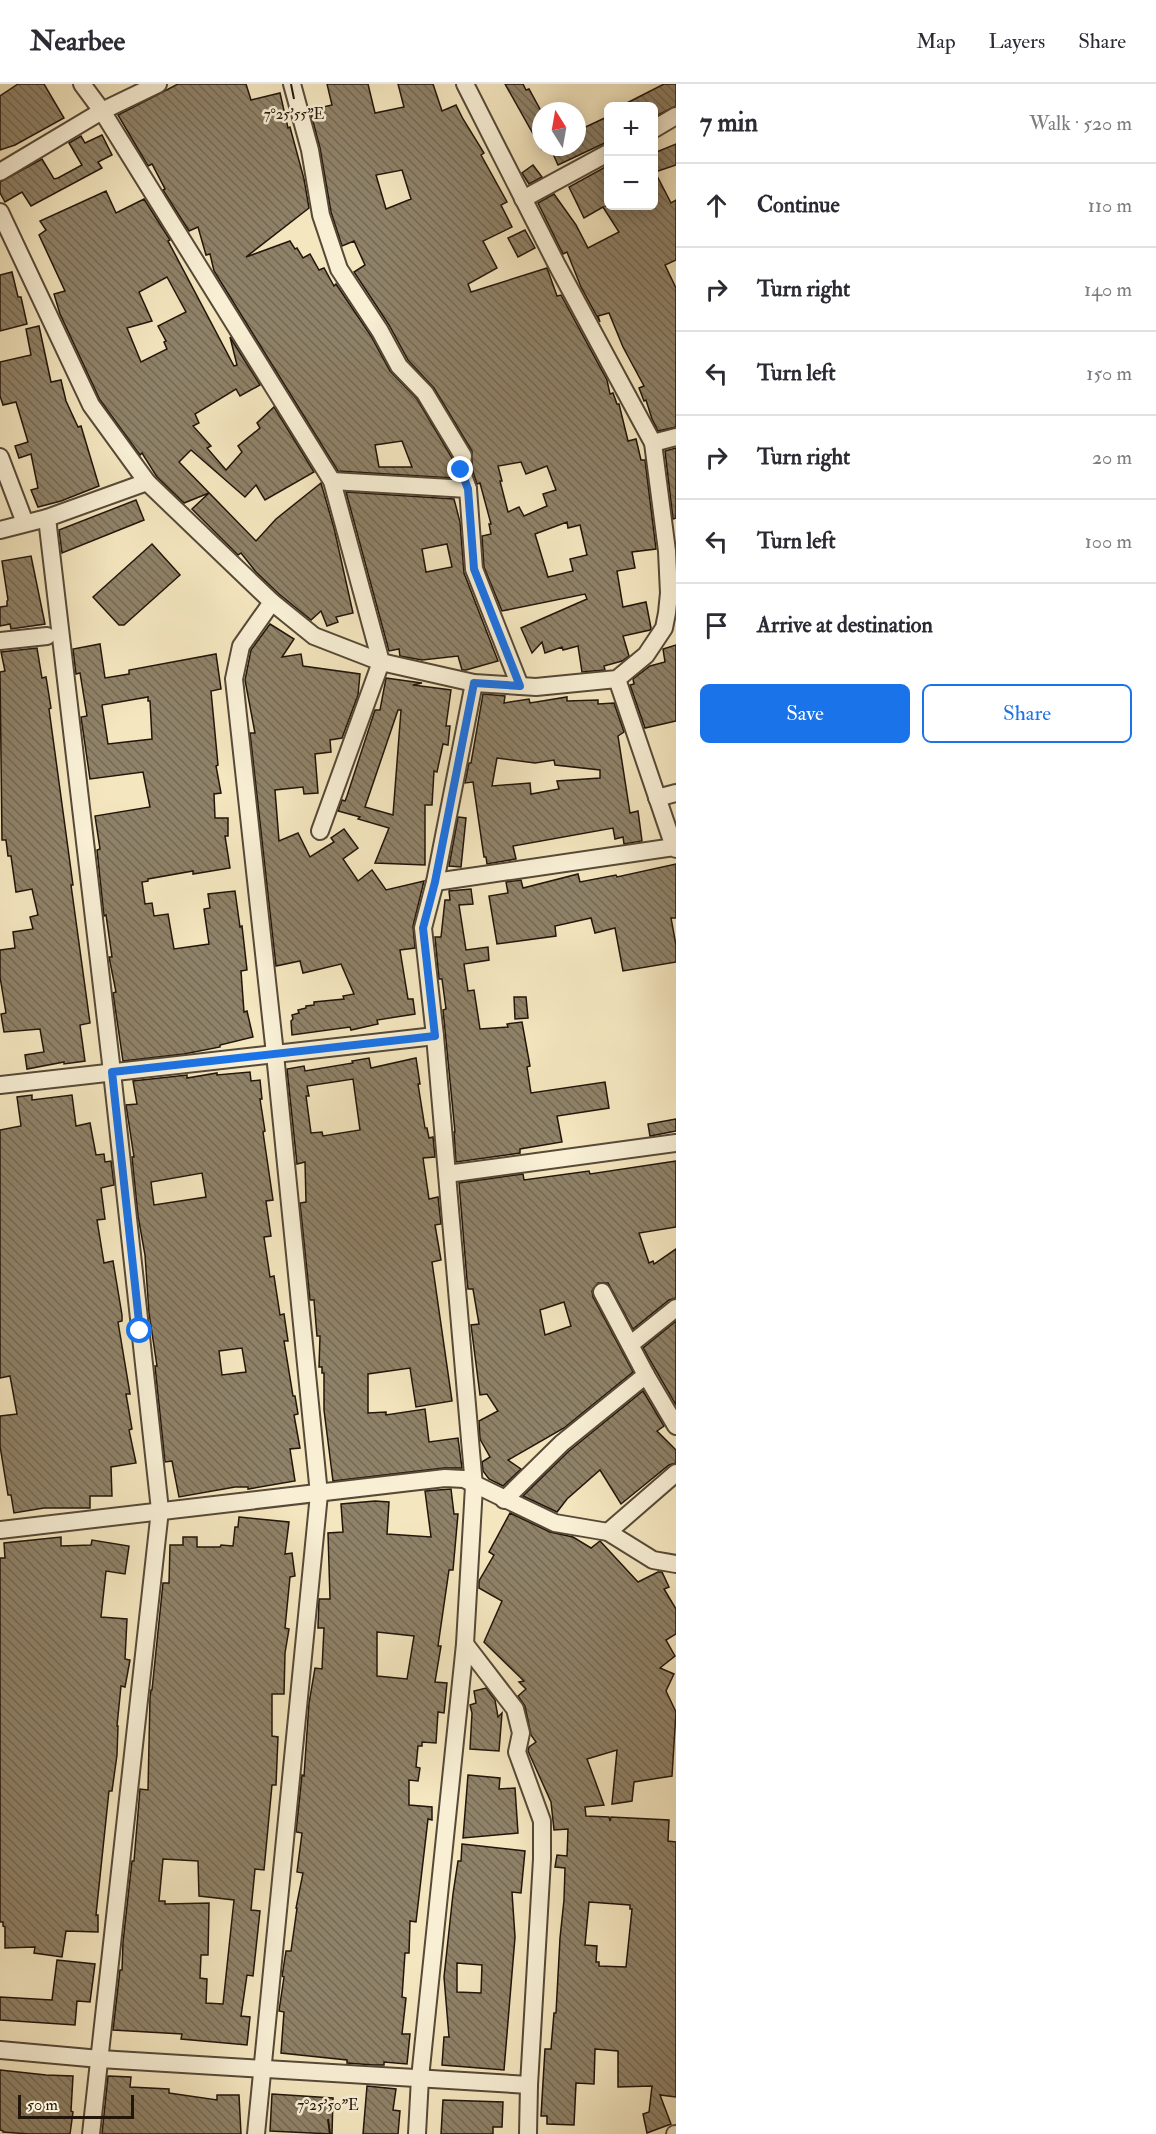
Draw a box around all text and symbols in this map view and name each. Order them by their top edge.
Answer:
text: Nearbee [30,24,125,59]
text: Map [916,28,956,55]
text: Layers [989,28,1045,55]
text: Share [1078,28,1126,55]
north arrow [532,102,586,156]
map controls [604,102,658,210]
button: + [604,102,658,156]
text: 7°25'55"E [264,105,325,124]
text: 7 min [700,107,758,139]
text: Walk · 520 m [1029,111,1132,136]
button: − [604,156,658,210]
icon: ahead [700,189,733,222]
text: Continue [757,191,840,219]
text: 110 m [1088,193,1132,218]
icon: right [700,273,733,306]
text: Turn right [757,275,850,303]
text: 140 m [1084,277,1132,302]
icon: left [700,357,733,390]
text: Turn left [757,359,836,387]
text: 150 m [1086,361,1132,386]
icon: right [700,441,733,474]
text: Turn right [757,443,850,471]
text: 20 m [1092,445,1132,470]
route end [447,456,473,482]
icon: left [700,525,733,558]
text: Turn left [757,527,836,555]
text: 100 m [1085,529,1132,554]
icon: arrive [700,609,733,642]
text: Arrive at destination [757,611,933,639]
button: Save [700,684,910,743]
button: Share [922,684,1132,743]
route start [126,1317,152,1343]
scale bar [18,2092,134,2120]
text: 50 m [27,2095,58,2115]
text: 7°25'50"E [297,2096,359,2115]

